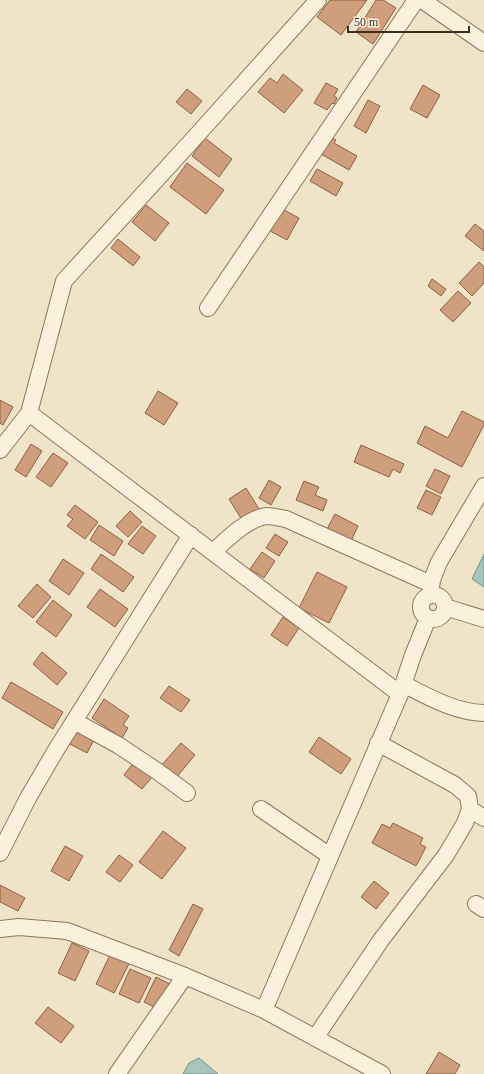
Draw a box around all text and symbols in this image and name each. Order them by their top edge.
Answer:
scale bar [348,8,469,34]
text: 50 m [354,15,379,29]

